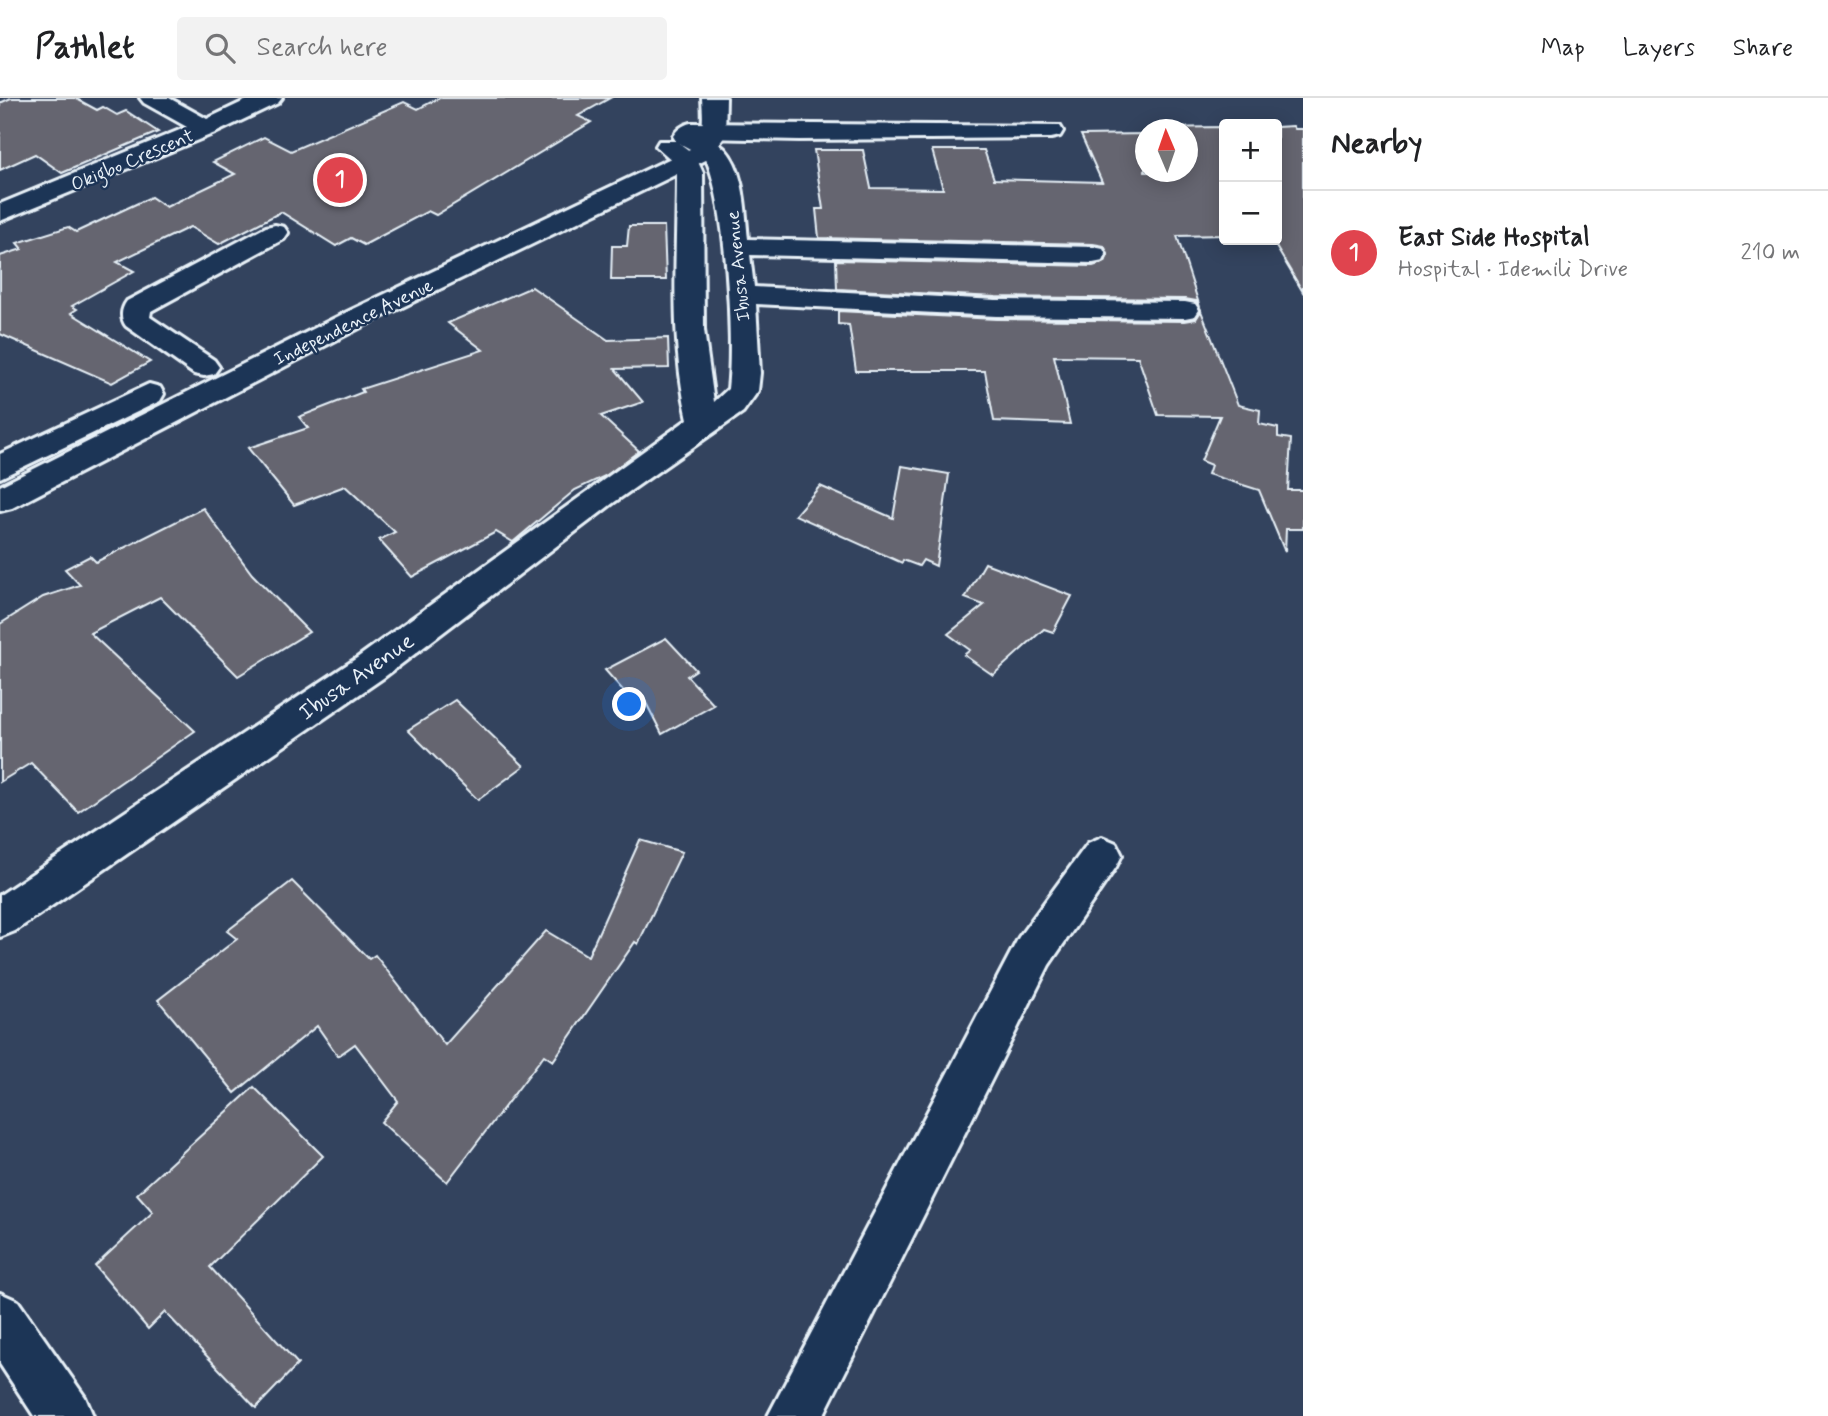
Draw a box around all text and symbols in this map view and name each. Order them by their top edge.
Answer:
search box [177,17,667,80]
text: Pathlet [35,26,135,70]
icon: search [201,29,239,67]
text: Search here [257,31,387,65]
text: Map [1541,33,1585,64]
text: Layers [1623,33,1695,64]
text: Share [1733,33,1793,64]
north arrow [1135,119,1198,182]
map controls [1219,119,1282,245]
button: + [1219,119,1282,182]
street label: Okigbo Crescent [67,123,199,200]
text: Nearby [1331,124,1422,163]
pin: 1 [317,154,363,206]
button: − [1219,182,1282,245]
street label: Ibusa Avenue [720,209,757,322]
text: East Side Hospital [1398,221,1590,255]
text: 1 [1349,238,1359,268]
text: 210 m [1740,238,1800,268]
text: Hospital · Idemili Drive [1398,255,1628,285]
street label: Independence Avenue [270,273,438,372]
street label: Ibusa Avenue [294,627,421,728]
your location [612,687,646,721]

